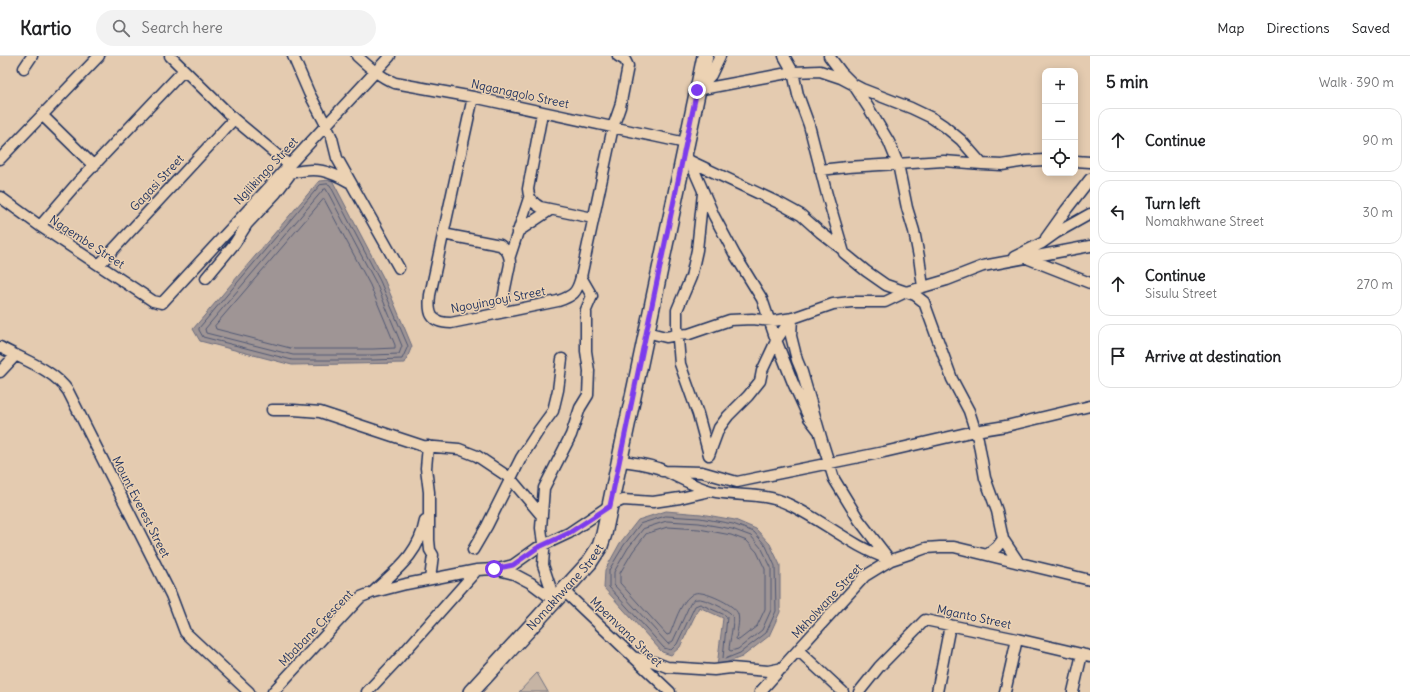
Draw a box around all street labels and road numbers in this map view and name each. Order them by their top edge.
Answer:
street label: Nqgangqolo Street [470,76,570,111]
street label: Ngilikingo Street [230,134,301,208]
street label: Gagasi Street [127,151,187,214]
street label: Ngqembe Street [47,212,128,271]
street label: Ngoyingoyi Street [449,283,546,316]
street label: Mount Everest Street [109,454,173,560]
street label: Nomakhwane Street [523,541,606,633]
street label: Mkholwane Street [788,560,865,641]
street label: Mbabane Crescent [275,586,356,669]
street label: Mpemvana Street [587,593,666,670]
street label: Mganto Street [936,601,1013,632]

